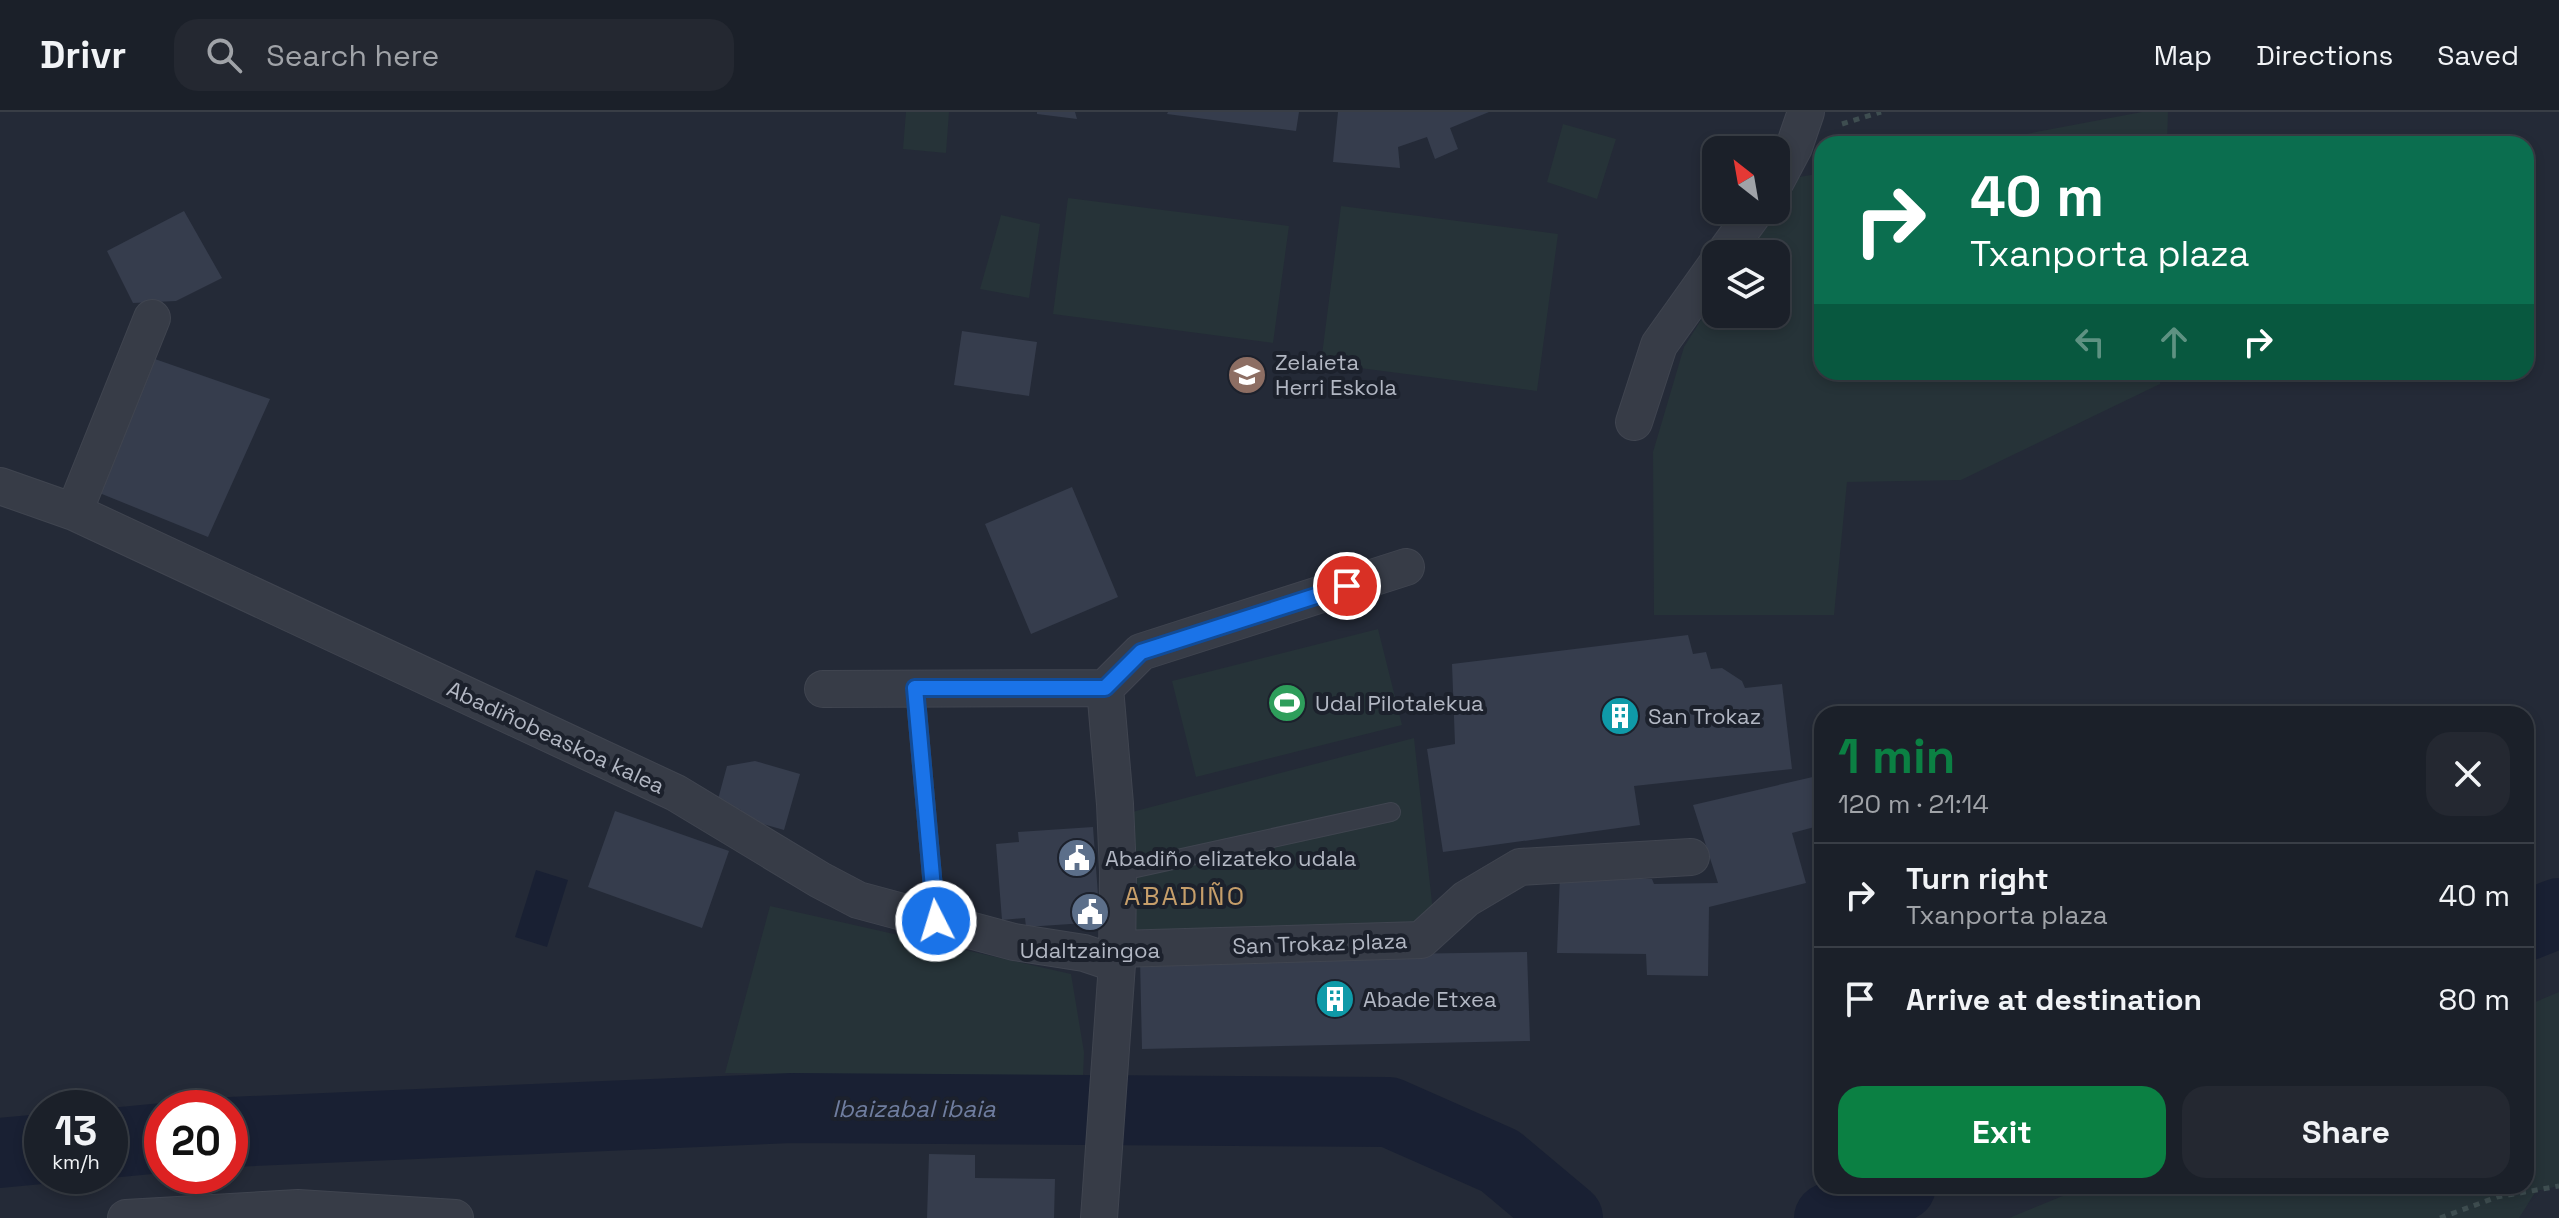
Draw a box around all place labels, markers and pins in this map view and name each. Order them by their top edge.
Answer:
place label: Zelaieta Herri Eskola [1275,348,1397,401]
school or university icon: Zelaieta Herri Eskola [1226,354,1268,396]
pin [1313,552,1381,620]
sports icon: Udal Pilotalekua [1266,682,1308,724]
place label: Udal Pilotalekua [1315,689,1484,717]
building icon: San Trokaz [1599,695,1641,737]
place label: San Trokaz [1648,702,1761,730]
public building icon: Abadiño elizateko udala [1056,837,1098,879]
place label: Abadiño elizateko udala [1105,844,1357,872]
public building icon: Udaltzaingoa [1069,891,1111,933]
place label: Udaltzaingoa [1020,936,1160,964]
building icon: Abade Etxea [1314,978,1356,1020]
place label: Abade Etxea [1363,985,1497,1013]

